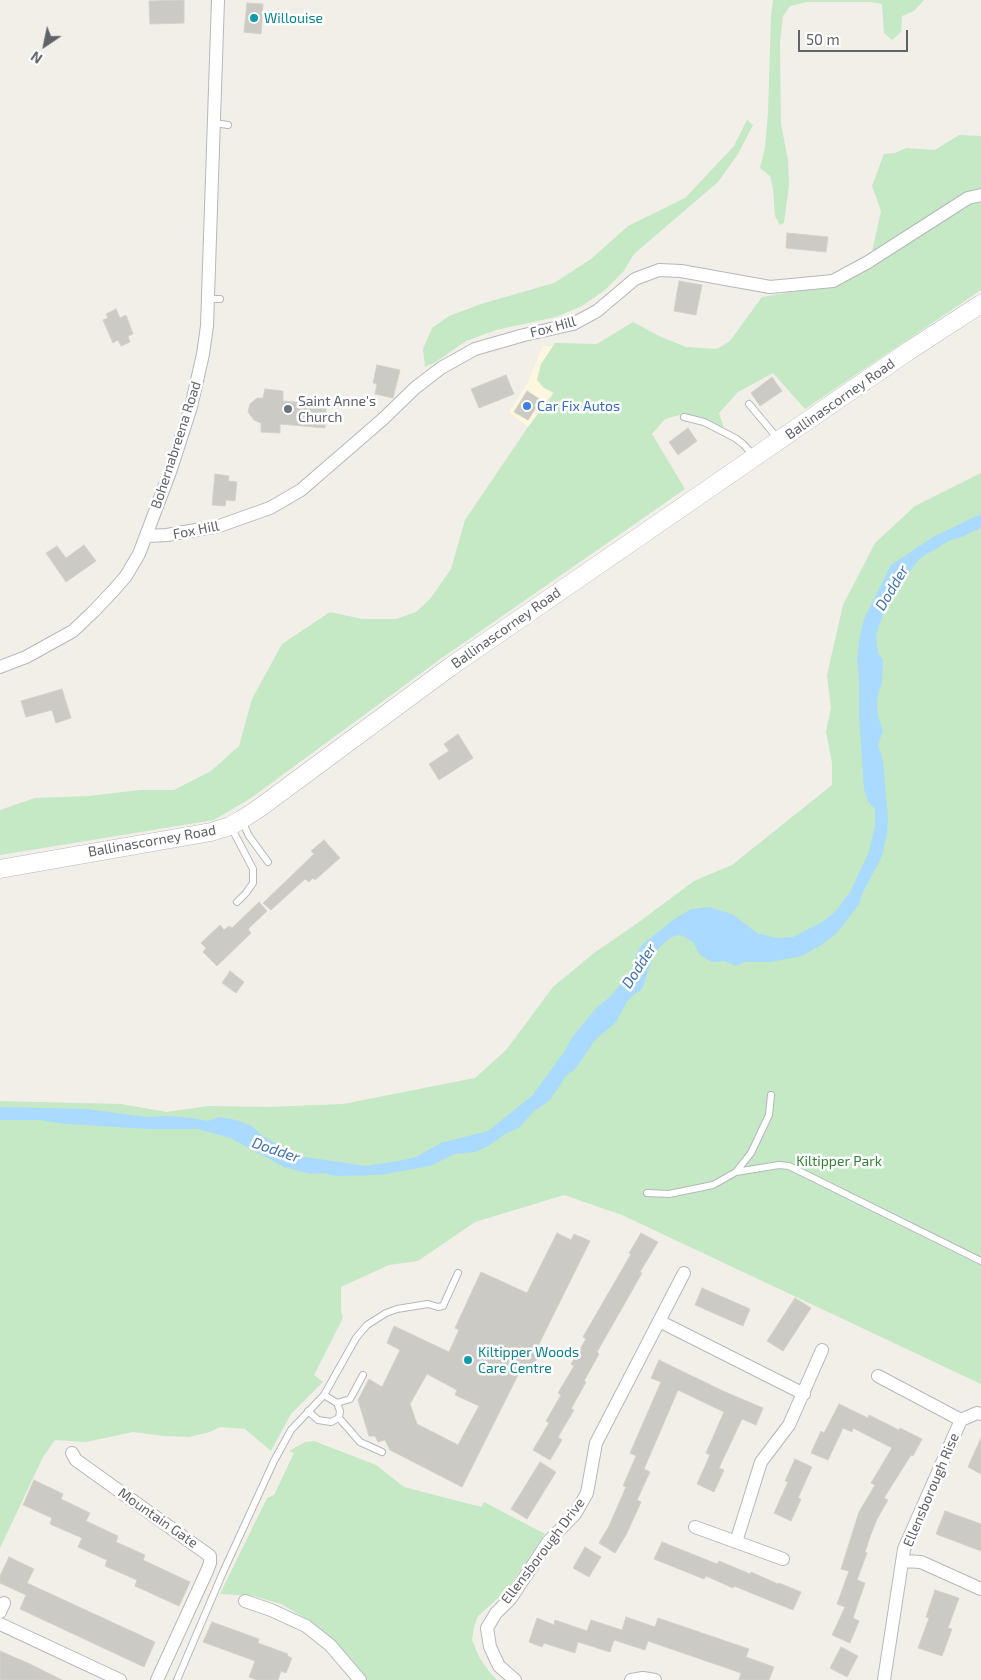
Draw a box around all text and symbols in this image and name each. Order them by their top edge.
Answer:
place label: Willouise [264,10,323,26]
marker: Willouise [248,12,260,24]
north arrow [20,20,70,70]
scale bar [801,20,911,52]
text: 50 m [806,30,840,48]
text: N [27,48,45,68]
street label: Fox Hill [528,313,578,341]
street label: Ballinascorney Road [782,355,898,443]
street label: Bohernabreena Road [147,379,205,511]
place label: Saint Anne's Church [298,393,376,426]
place label: Car Fix Autos [537,398,620,414]
marker: Car Fix Autos [521,400,533,412]
marker: Saint Anne's Church [282,403,294,415]
street label: Fox Hill [171,517,221,543]
water label: Dodder [872,562,912,614]
street label: Ballinascorney Road [448,584,564,672]
street label: Ballinascorney Road [87,821,217,861]
water label: Dodder [618,940,660,992]
water label: Dodder [250,1133,302,1167]
park label: Kiltipper Park [796,1153,882,1169]
place label: Kiltipper Woods Care Centre [478,1344,579,1376]
marker: Kiltipper Woods Care Centre [462,1354,474,1366]
street label: Ellensborough Rise [899,1431,963,1549]
street label: Mountain Gate [115,1484,201,1552]
street label: Ellensborough Drive [498,1495,588,1607]

